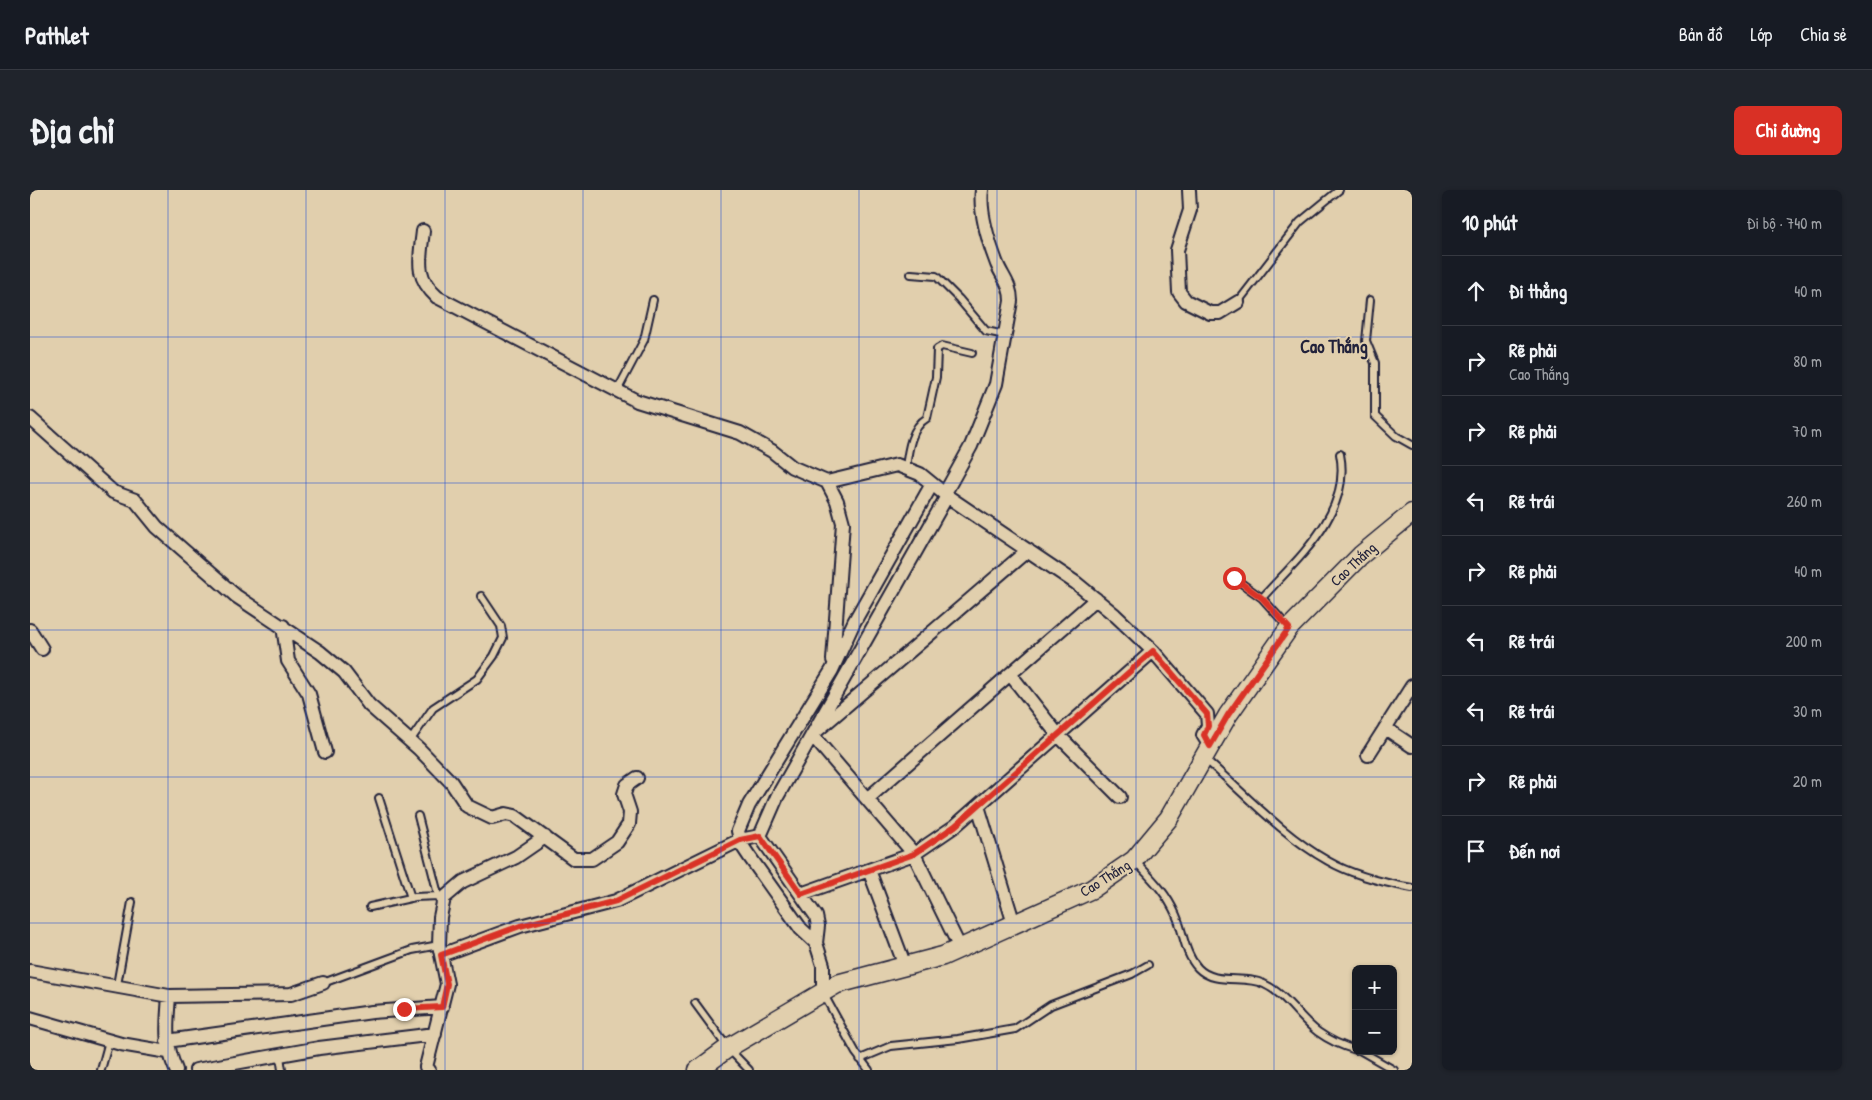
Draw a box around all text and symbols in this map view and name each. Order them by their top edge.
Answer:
text: Pathlet [25,19,88,51]
text: Bản đồ [1679,22,1723,47]
text: Lớp [1751,22,1772,47]
text: Chia sẻ [1800,22,1847,47]
button: Chỉ đường [1734,106,1842,155]
text: Địa chỉ [30,107,115,154]
text: 10 phút [1462,208,1517,237]
text: Đi bộ · 740 m [1747,212,1822,234]
icon: ahead [1462,277,1490,305]
text: Đi thẳng [1509,278,1567,304]
text: 40 m [1794,280,1822,302]
district label: Cao Thắng [1300,334,1368,360]
text: Rẽ phải [1509,337,1557,363]
icon: right [1462,347,1490,375]
text: 80 m [1793,350,1822,372]
text: Cao Thắng [1509,363,1569,385]
icon: right [1462,417,1490,445]
text: Rẽ phải [1509,418,1557,444]
text: 70 m [1792,420,1822,442]
icon: left [1462,487,1490,515]
text: Rẽ trái [1509,488,1555,514]
text: 260 m [1786,490,1822,512]
street label: Cao Thắng [1325,537,1381,591]
icon: right [1462,557,1490,585]
text: Rẽ phải [1509,558,1557,584]
text: 40 m [1794,560,1822,582]
route start [1223,567,1246,590]
icon: left [1462,627,1490,655]
text: Rẽ trái [1509,628,1555,654]
text: 200 m [1786,630,1822,652]
icon: left [1462,697,1490,725]
text: Rẽ trái [1509,698,1555,724]
text: 30 m [1793,700,1822,722]
icon: right [1462,767,1490,795]
text: Rẽ phải [1509,768,1557,794]
text: 20 m [1793,770,1822,792]
icon: arrive [1462,837,1490,865]
text: Đến nơi [1509,838,1560,864]
street label: Cao Thắng [1076,854,1135,902]
map controls [1352,965,1397,1055]
button: + [1352,965,1397,1010]
route end [393,998,416,1021]
button: − [1352,1010,1397,1055]

